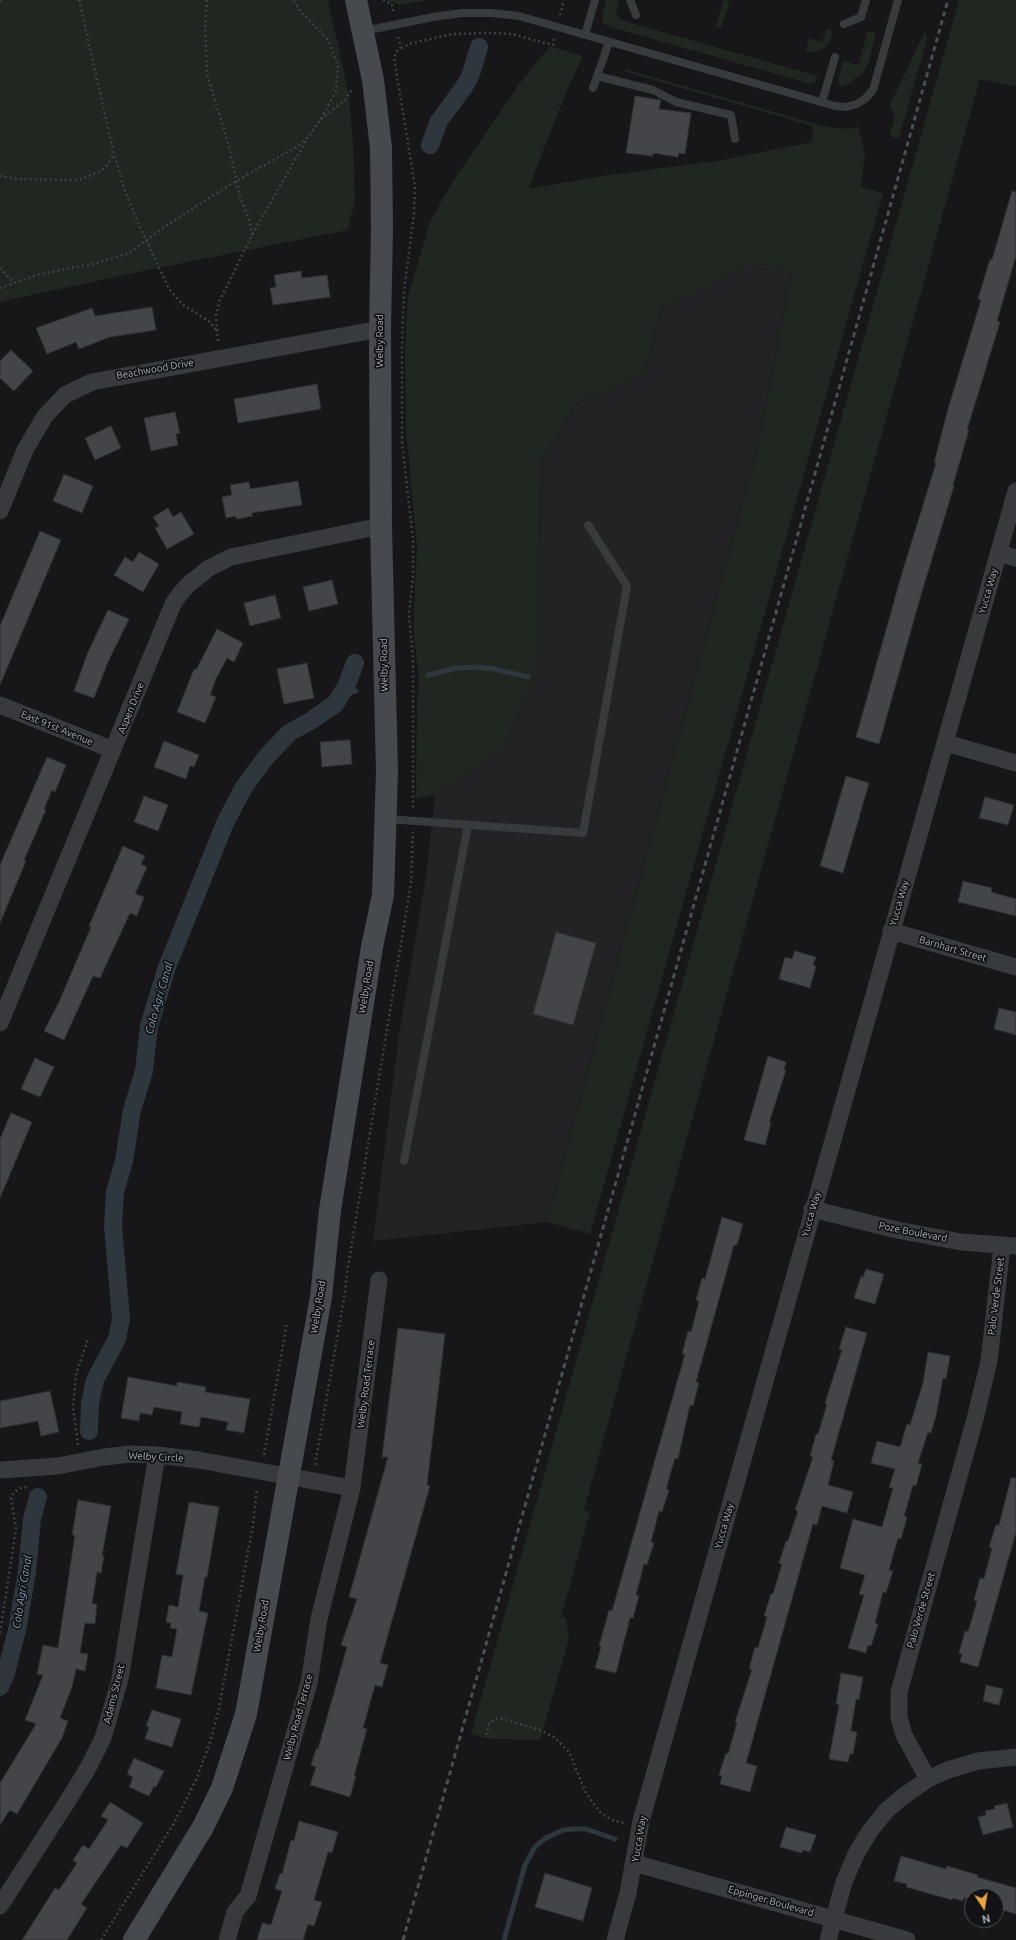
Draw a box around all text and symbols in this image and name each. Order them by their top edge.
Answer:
street label: Welby Road [374,314,386,368]
street label: Beachwood Drive [115,356,195,382]
street label: Yucca Way [976,567,1000,615]
street label: Welby Road [378,638,390,692]
street label: Aspen Drive [115,681,147,735]
street label: East 91st Avenue [19,708,95,748]
street label: Yucca Way [887,879,911,927]
street label: Barnhart Street [918,934,988,964]
water label: Colo Agri Canal [142,960,176,1036]
street label: Welby Road [356,960,376,1014]
street label: Yucca Way [799,1190,823,1238]
street label: Poze Boulevard [878,1219,948,1245]
street label: Palo Verde Street [985,1256,1007,1336]
street label: Welby Road [308,1280,328,1334]
street label: Welby Road Terrace [355,1339,377,1429]
street label: Welby Circle [128,1450,184,1464]
street label: Yucca Way [712,1502,736,1550]
water label: Colo Agri Canal [10,1554,34,1630]
street label: Palo Verde Street [904,1571,938,1649]
street label: Welby Road [250,1599,272,1653]
street label: Adams Street [101,1663,127,1725]
street label: Welby Road Terrace [281,1672,315,1762]
street label: Yucca Way [629,1815,649,1863]
street label: Eppinger Boulevard [727,1883,815,1919]
north arrow [964,1888,1004,1928]
text: N [981,1912,992,1925]

